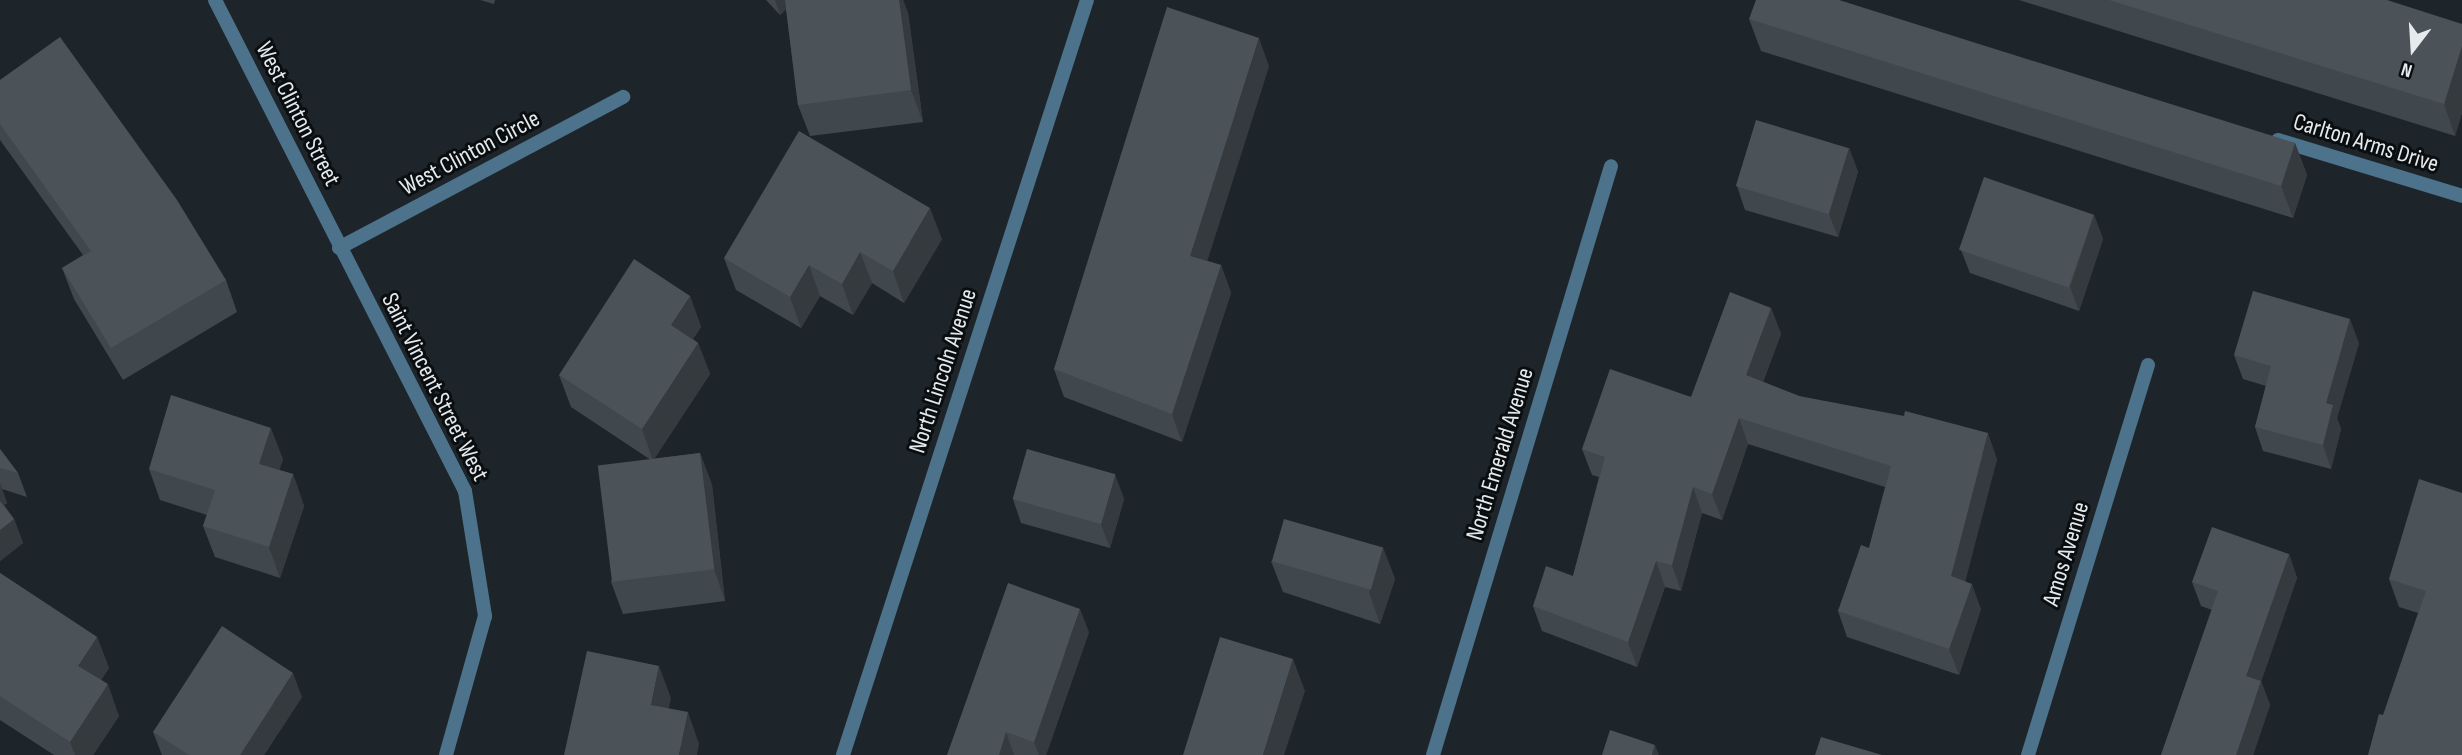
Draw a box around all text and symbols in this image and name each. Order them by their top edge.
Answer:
north arrow [2378,14,2448,84]
street label: West Clinton Street [249,37,347,191]
text: N [2398,57,2415,82]
street label: West Clinton Circle [395,104,545,202]
street label: Carlton Arms Drive [2290,107,2442,179]
street label: North Lincoln Avenue [903,285,983,457]
street label: Saint Vincent Street West [375,288,495,486]
street label: North Emerald Avenue [1460,364,1540,544]
street label: Amos Avenue [2037,499,2095,609]

